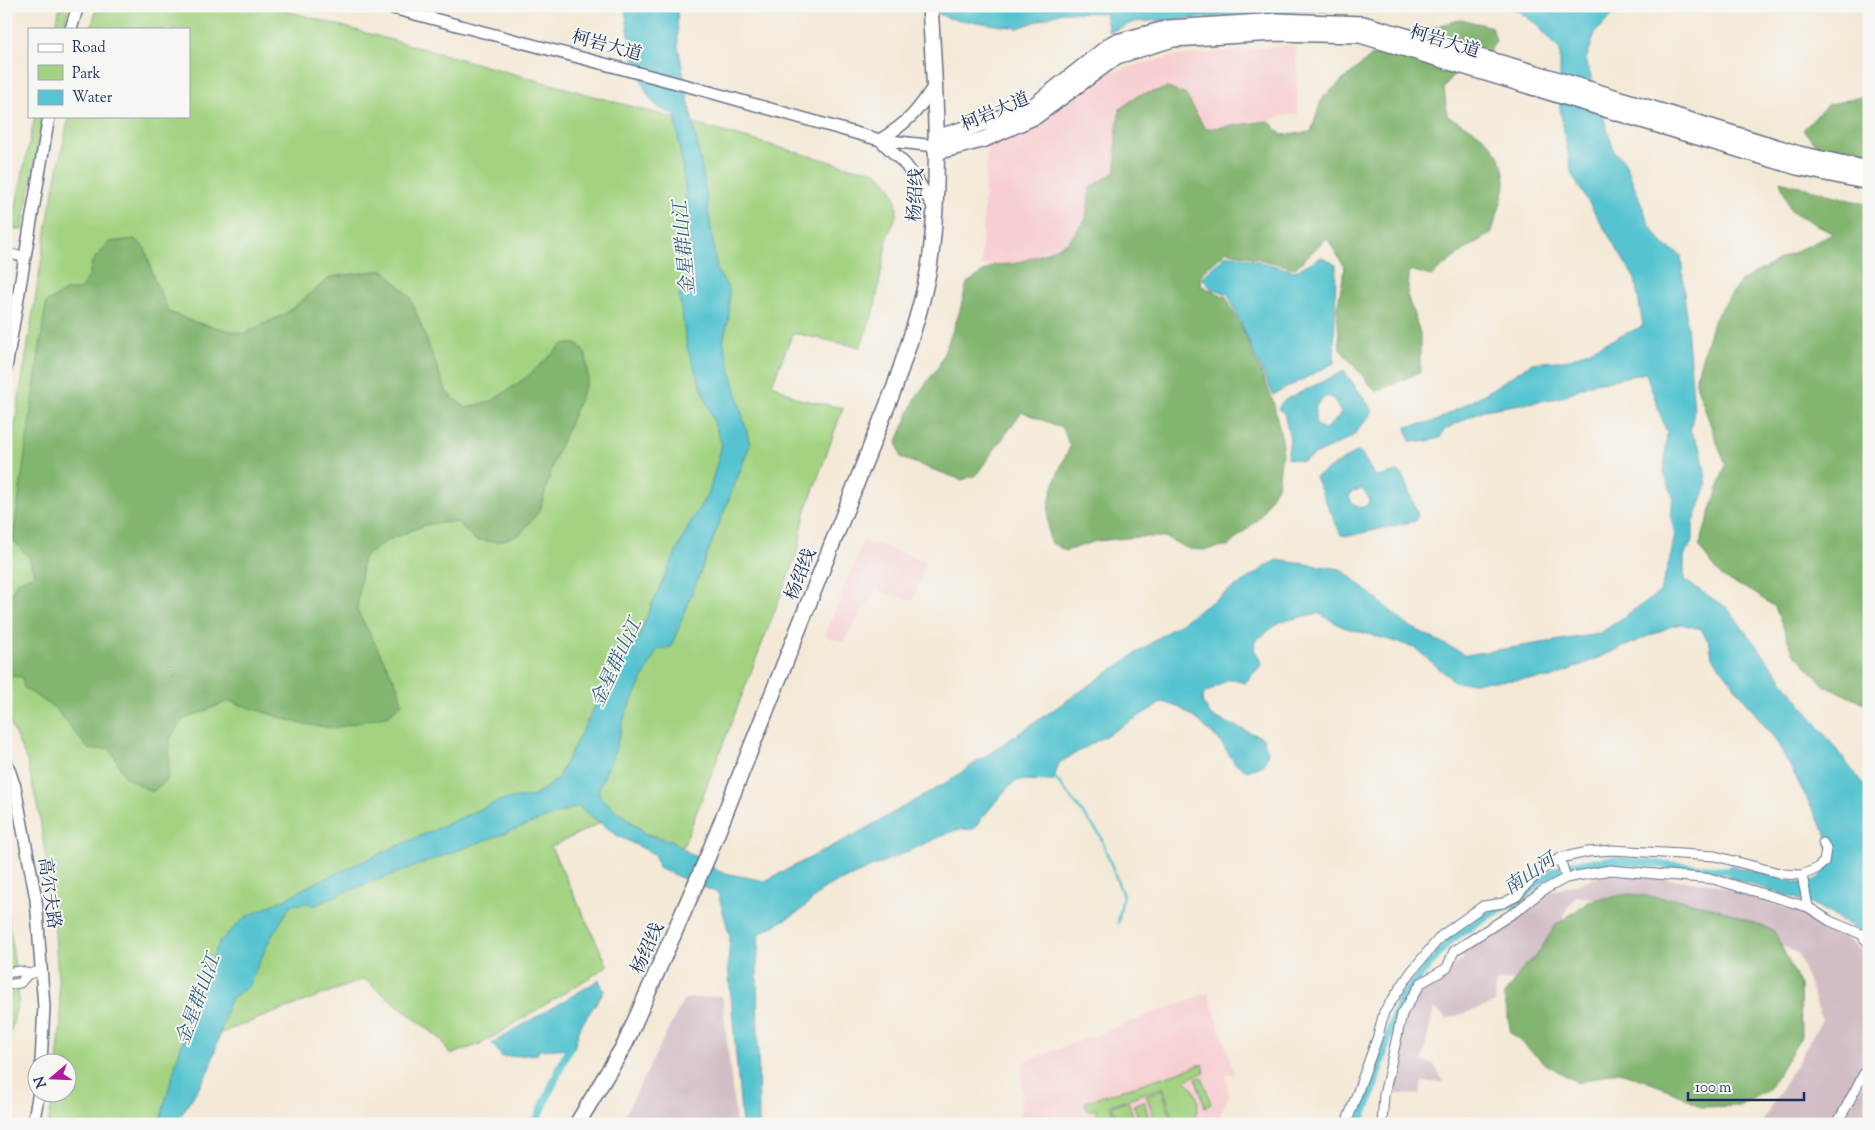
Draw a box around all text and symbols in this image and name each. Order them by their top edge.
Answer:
street label: 柯岩大道 [1406,20,1483,66]
street label: 柯岩大道 [568,25,645,69]
legend [28,28,190,118]
text: Road [72,38,106,59]
text: Park [72,64,101,85]
street label: 柯岩大道 [958,87,1034,139]
text: Water [72,88,113,109]
street label: 杨绍线 [903,167,931,223]
water label: 金星群山江 [668,196,703,296]
street label: 杨绍线 [780,545,824,605]
water label: 金星群山江 [585,612,651,712]
water label: 南山河 [1499,846,1564,902]
street label: 高尔夫路 [30,856,66,931]
street label: 杨绍线 [626,919,672,979]
water label: 金星群山江 [170,948,229,1049]
north arrow [28,1052,78,1102]
scale bar [1688,1070,1804,1102]
text: N [30,1073,53,1090]
text: 100 m [1695,1078,1732,1099]

